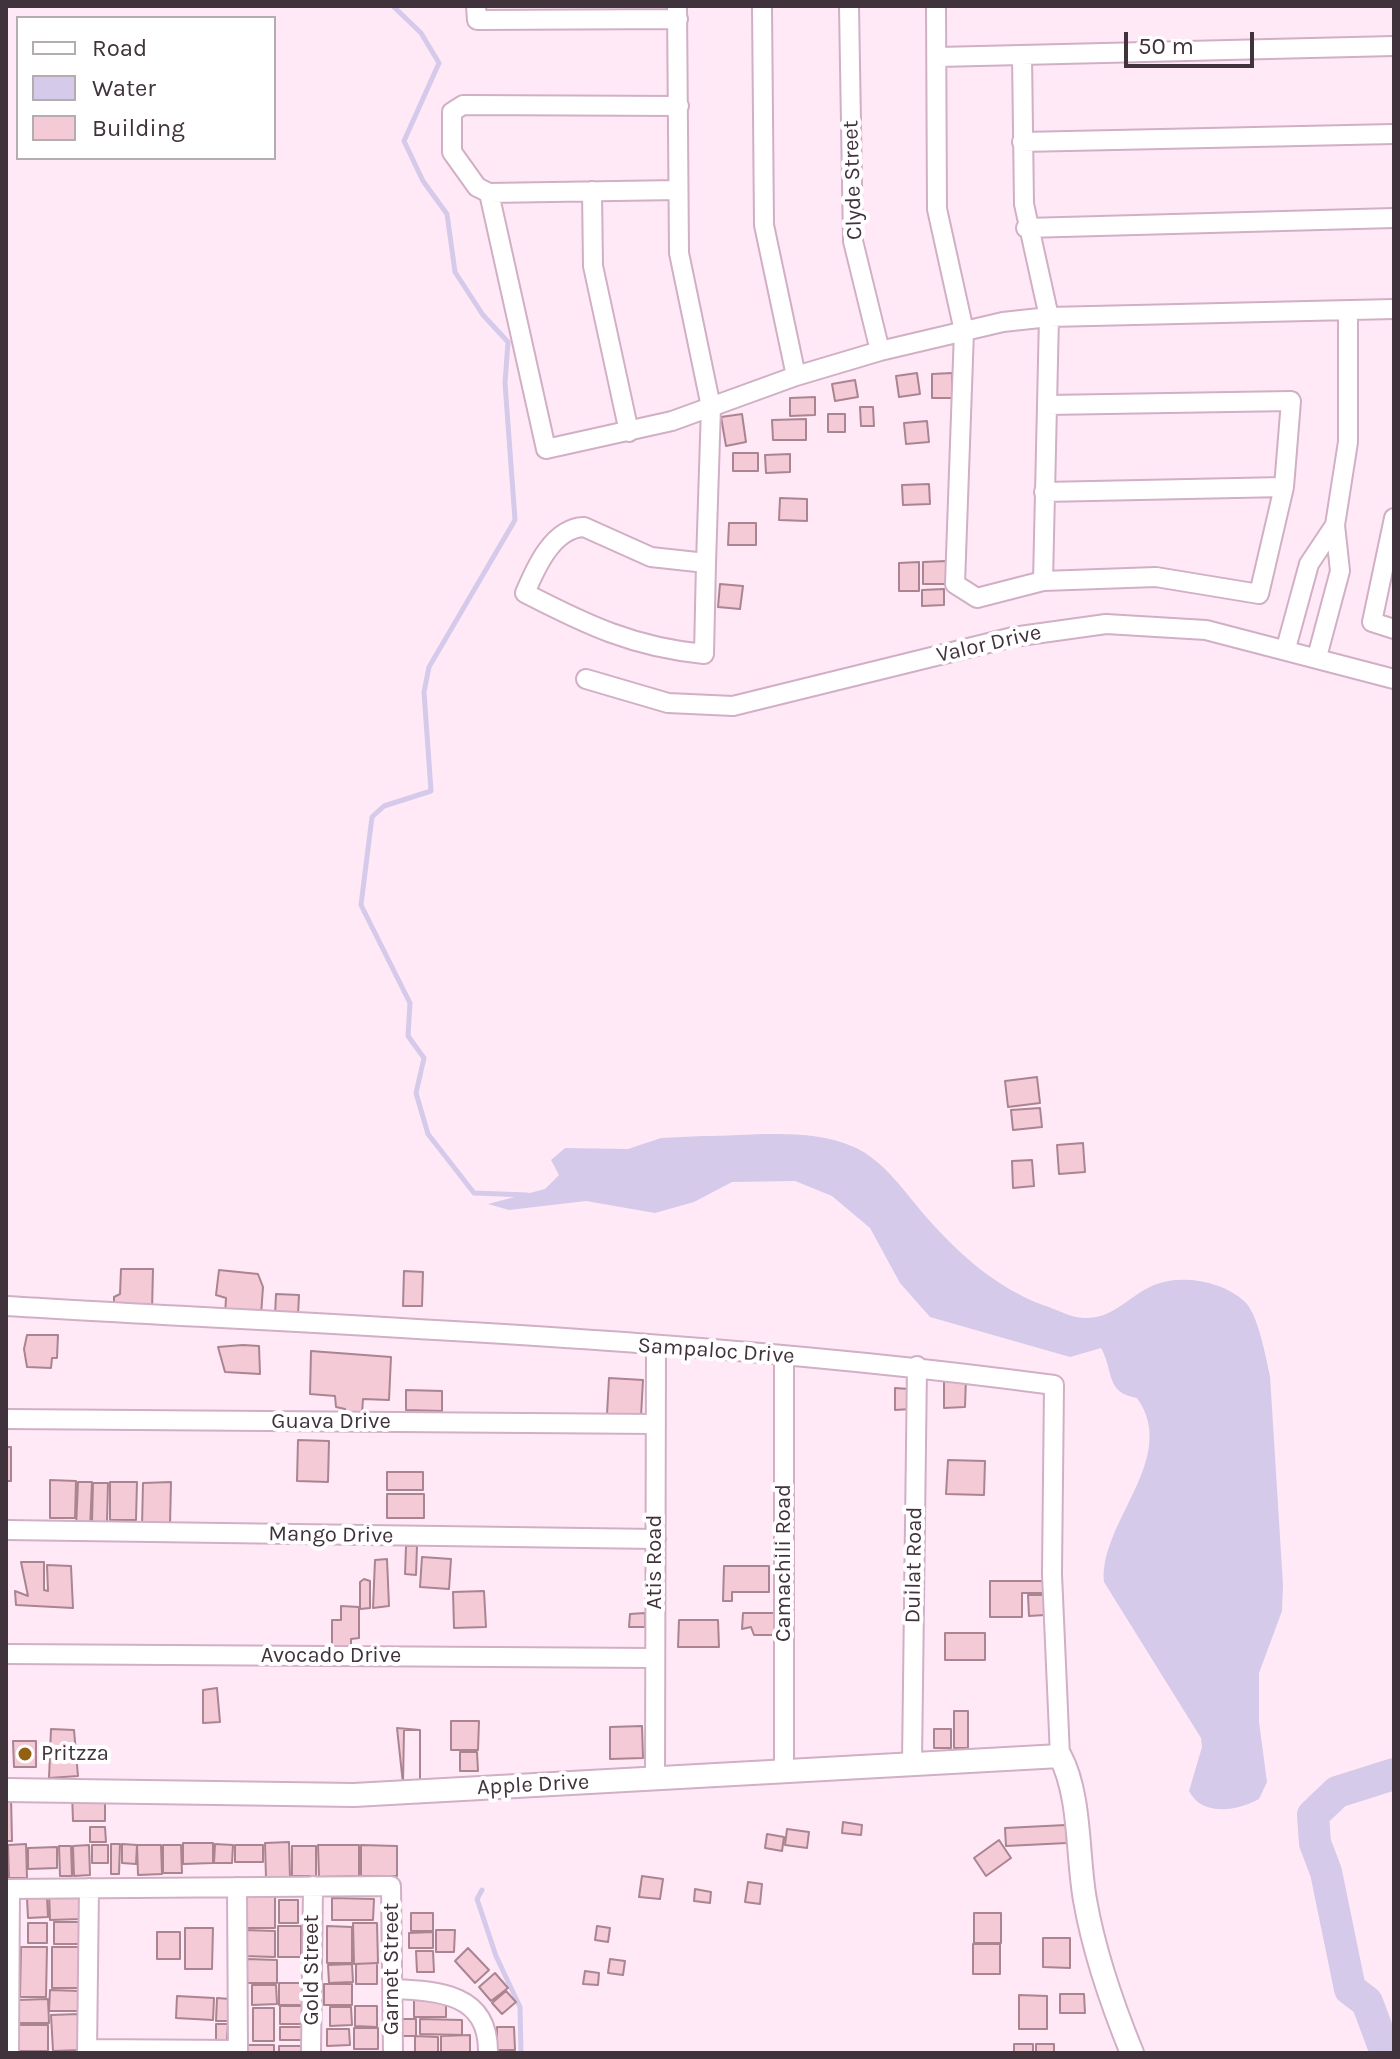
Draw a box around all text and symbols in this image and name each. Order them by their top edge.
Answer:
legend [16,16,276,160]
scale bar [1128,16,1258,66]
text: 50 m [1138,32,1194,60]
text: Road [92,34,147,62]
text: Water [92,74,156,102]
text: Building [92,114,185,142]
street label: Clyde Street [838,120,868,240]
street label: Valor Drive [934,619,1044,669]
street label: Sampaloc Drive [637,1332,795,1370]
street label: Guava Drive [271,1409,391,1435]
street label: Camachili Road [771,1484,797,1642]
street label: Duilat Road [900,1506,928,1624]
street label: Atis Road [642,1515,668,1609]
street label: Mango Drive [268,1521,394,1549]
street label: Avocado Drive [261,1643,401,1669]
place label: Pritzza [41,1741,109,1767]
marker: Pritzza [16,1745,34,1763]
street label: Apple Drive [476,1769,590,1801]
street label: Garnet Street [379,1903,405,2035]
street label: Gold Street [299,1914,325,2026]

